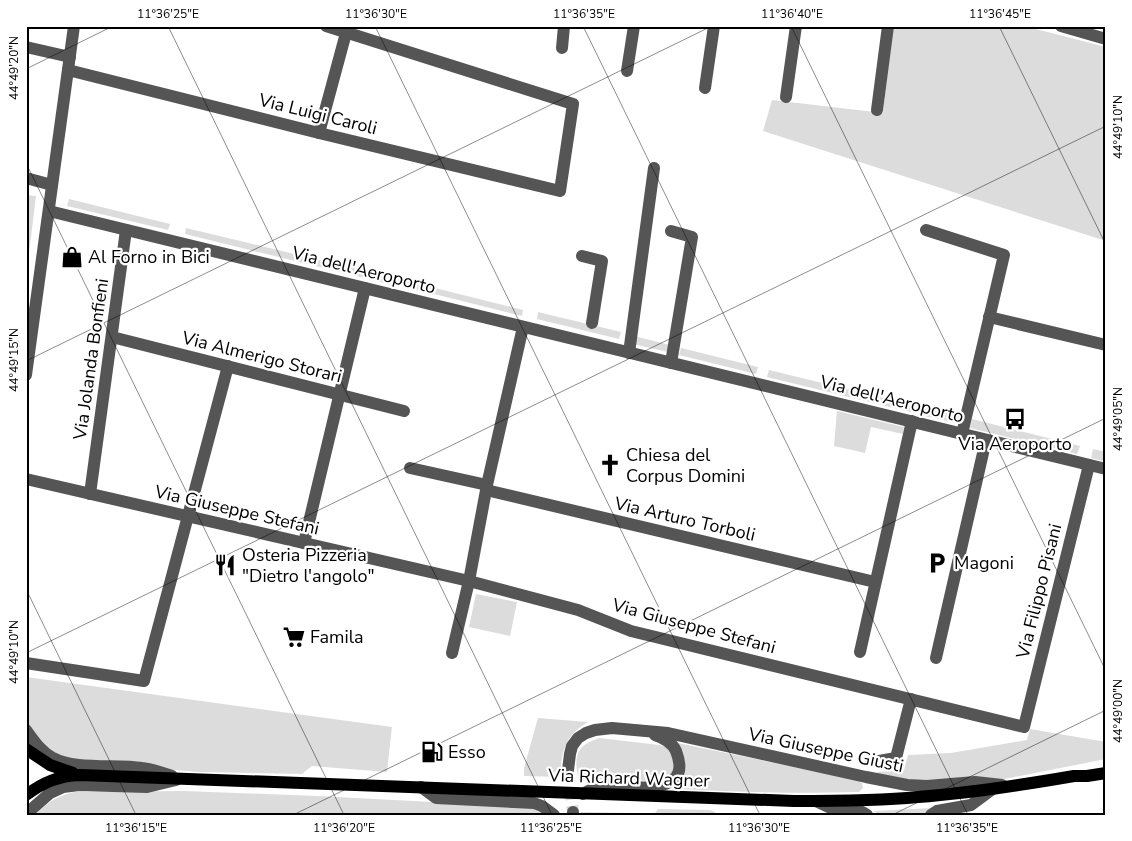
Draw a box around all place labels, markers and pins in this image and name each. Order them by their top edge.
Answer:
shop icon: Al Forno in Bici [59,244,85,270]
place label: Al Forno in Bici [88,245,210,269]
bus stop icon: Via Aeroporto [1002,406,1028,432]
place label: Via Aeroporto [957,432,1072,456]
place label: Chiesa del Corpus Domini [626,443,745,488]
church icon: Chiesa del Corpus Domini [597,452,623,478]
place label: Osteria Pizzeria "Dietro l'angolo" [242,543,375,588]
parking icon: Magoni [924,550,950,576]
place label: Magoni [954,551,1014,575]
restaurant icon: Osteria Pizzeria "Dietro l'angolo" [212,552,238,578]
supermarket icon: Famila [281,624,307,650]
place label: Famila [310,625,364,649]
fuel station icon: Esso [419,739,445,765]
place label: Esso [448,740,486,764]

